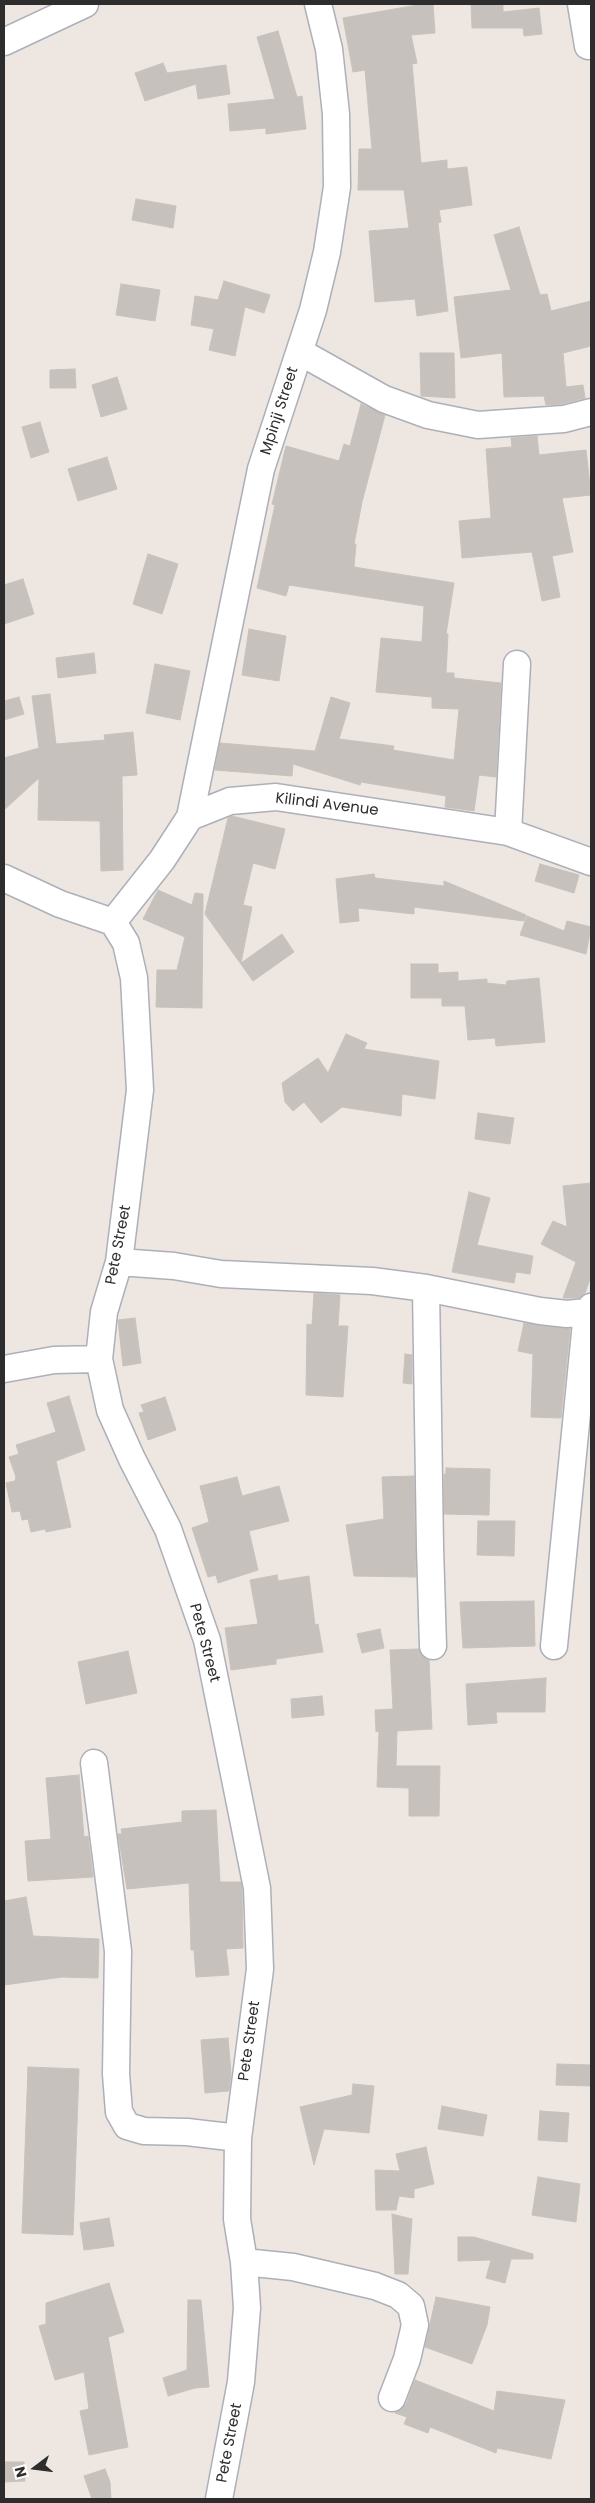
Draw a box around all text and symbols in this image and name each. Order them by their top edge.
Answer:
street label: Mpinji Street [257,365,303,457]
street label: Kilindi Avenue [274,790,380,820]
street label: Pete Street [102,1204,136,1286]
street label: Pete Street [185,1602,223,1684]
street label: Pete Street [235,2000,265,2082]
street label: Pete Street [213,2402,247,2484]
north arrow [10,2443,60,2493]
text: N [9,2464,32,2480]

